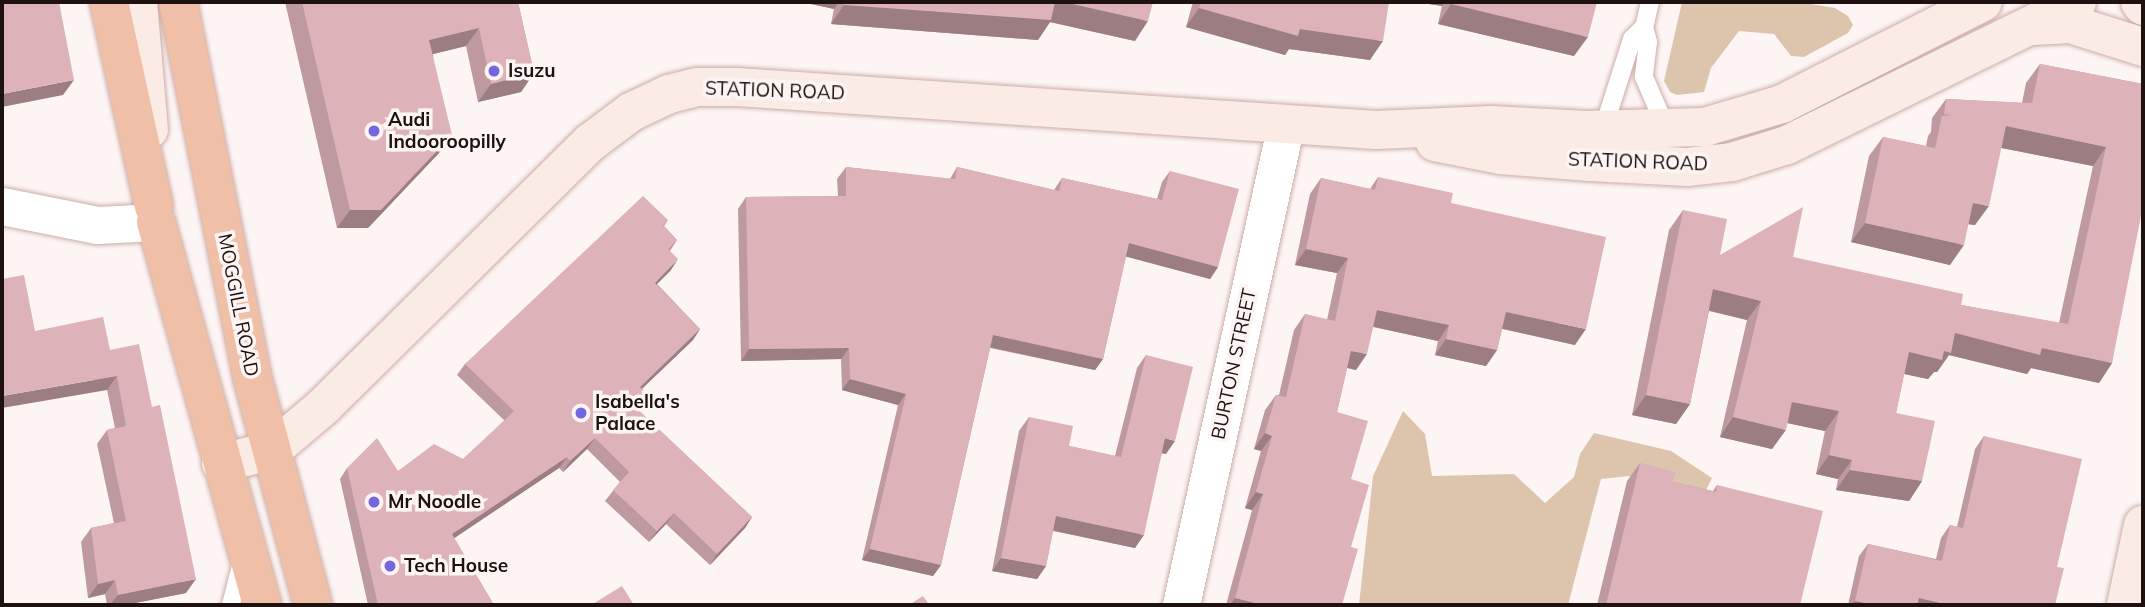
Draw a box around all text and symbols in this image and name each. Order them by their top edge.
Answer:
place label: Isuzu [508,60,556,82]
marker: Isuzu [486,63,502,79]
street label: STATION ROAD [705,77,845,105]
place label: Audi Indooroopilly [388,109,506,153]
marker: Audi Indooroopilly [366,123,382,139]
street label: STATION ROAD [1568,148,1708,176]
street label: MOGGILL ROAD [213,232,263,378]
street label: BURTON STREET [1207,286,1261,442]
place label: Isabella's Palace [595,391,680,435]
marker: Isabella's Palace [573,405,589,421]
place label: Mr Noodle [388,491,481,513]
marker: Mr Noodle [366,494,382,510]
place label: Tech House [404,555,508,577]
marker: Tech House [382,558,398,574]

